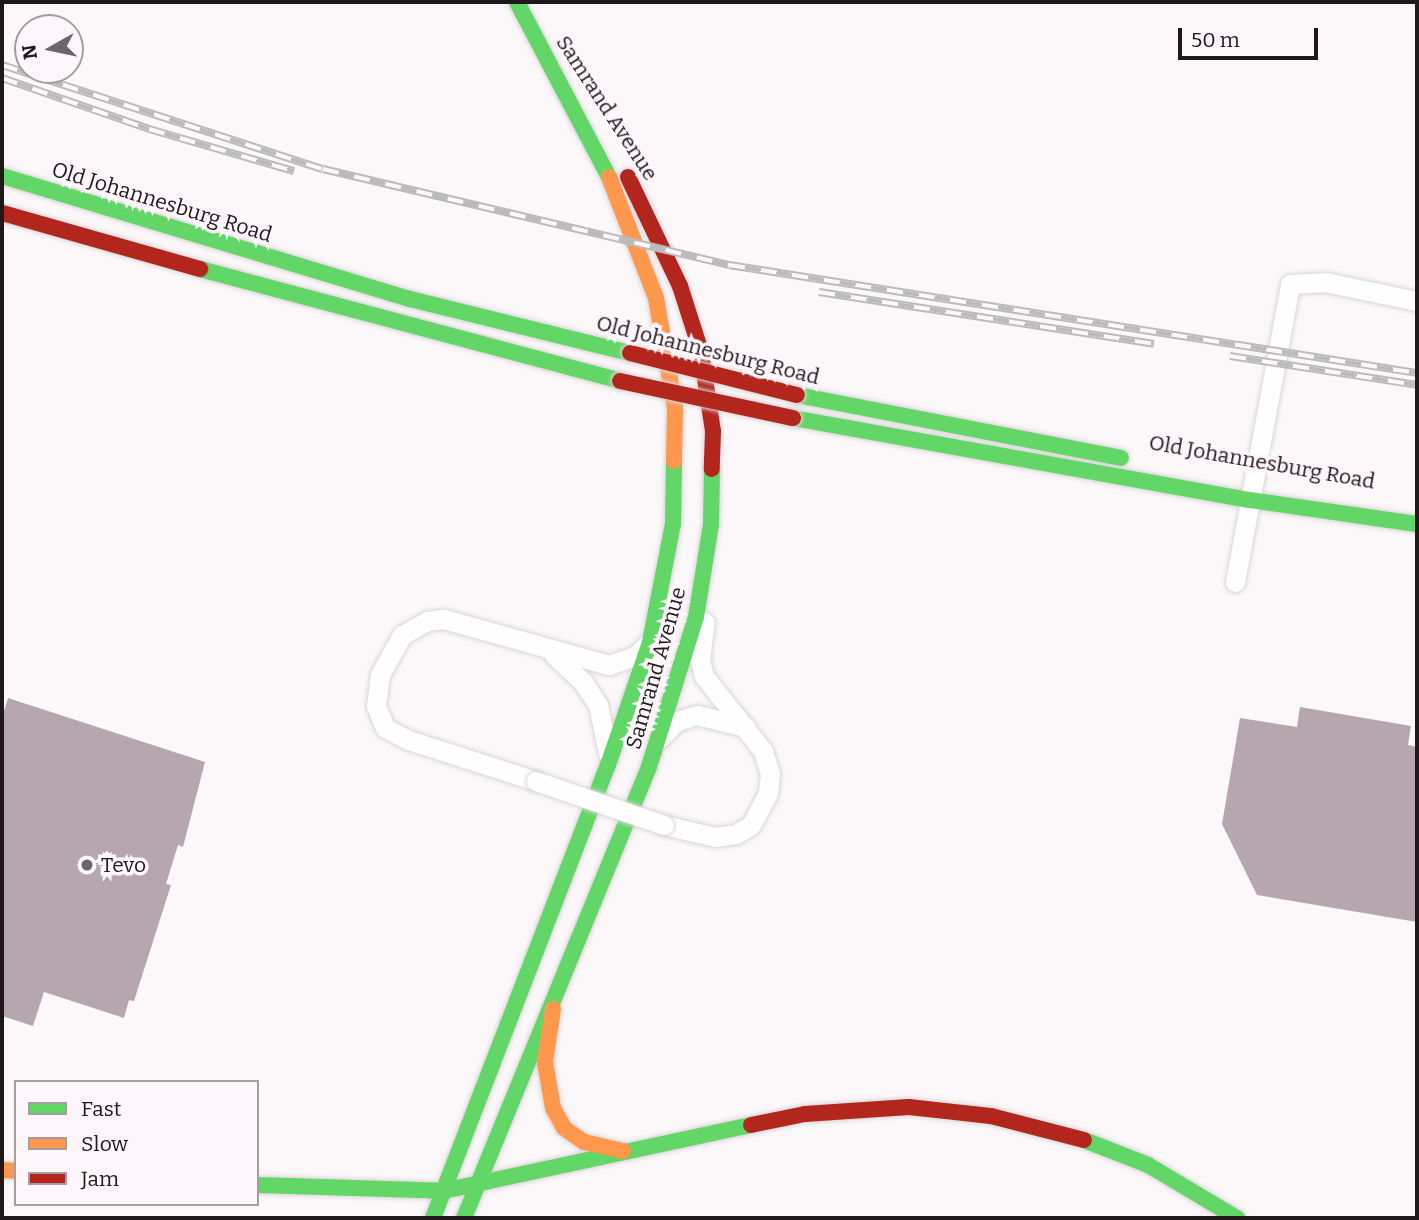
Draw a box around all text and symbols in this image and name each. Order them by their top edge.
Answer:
north arrow [14,14,84,84]
scale bar [1181,14,1321,58]
text: 50 m [1191,27,1240,53]
street label: Samrand Avenue [551,31,663,185]
text: N [17,43,42,61]
street label: Old Johannesburg Road [49,156,275,248]
street label: Old Johannesburg Road [594,310,822,390]
street label: Old Johannesburg Road [1147,430,1377,494]
street label: Samrand Avenue [621,584,691,752]
place label: Tevo [101,852,146,878]
marker: Tevo [79,857,95,873]
legend [14,1080,259,1206]
text: Fast [81,1096,121,1122]
text: Slow [81,1131,128,1157]
text: Jam [81,1166,119,1192]

